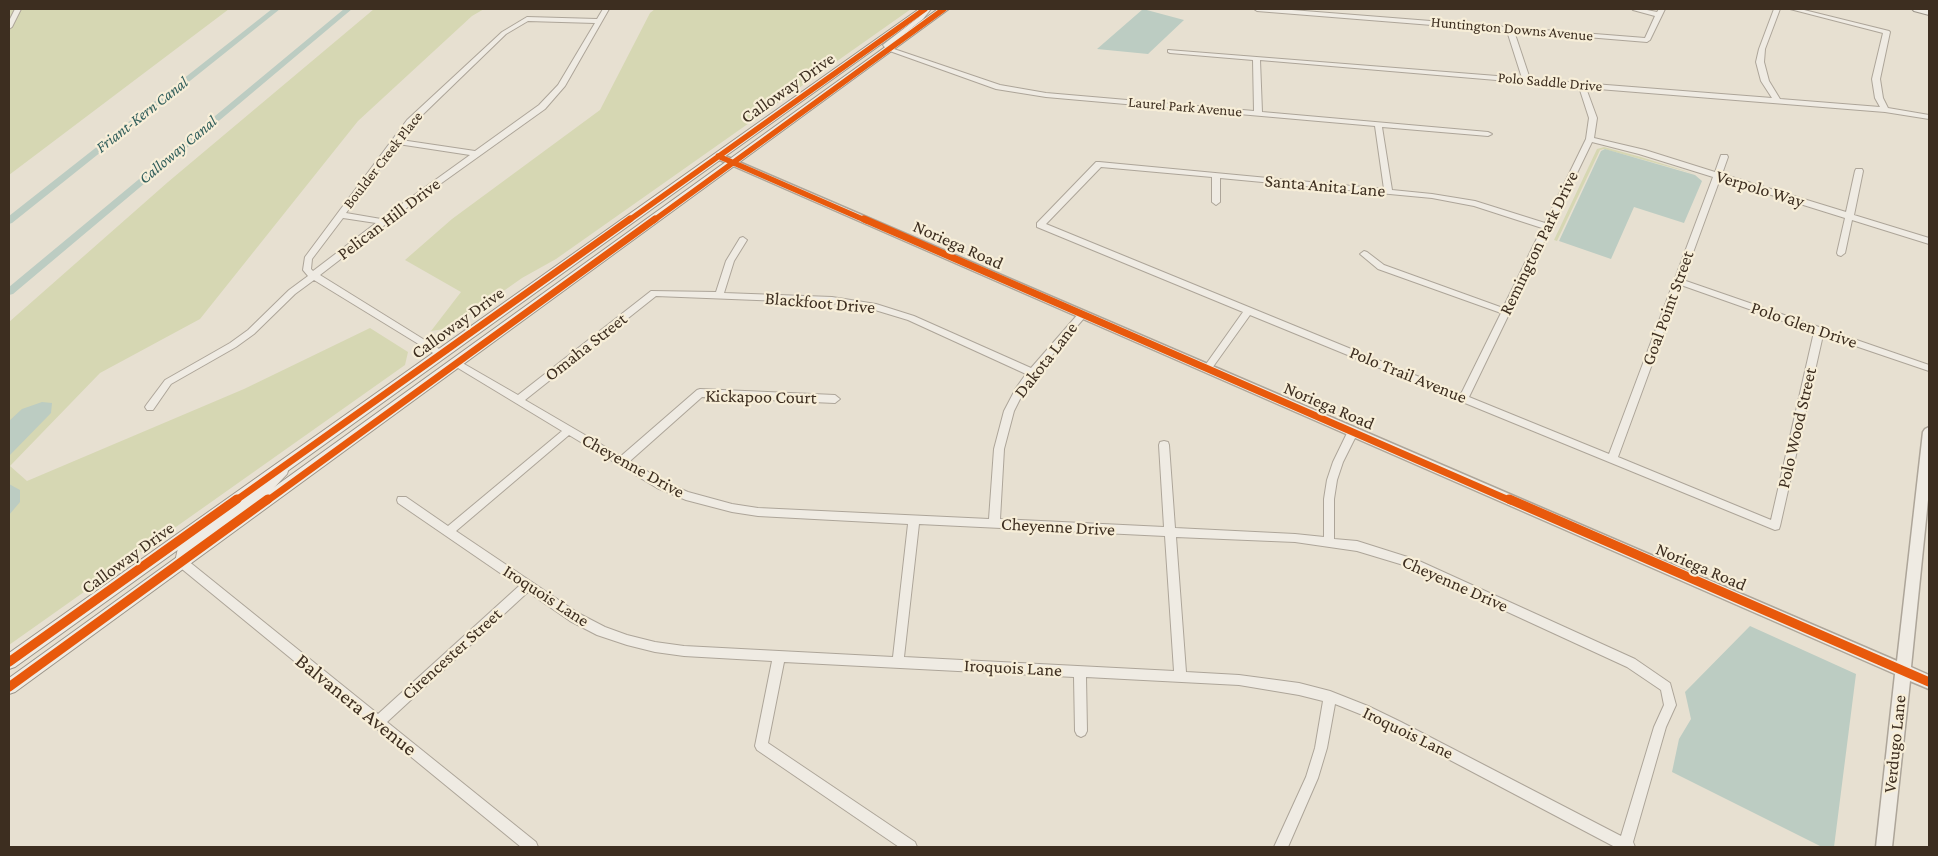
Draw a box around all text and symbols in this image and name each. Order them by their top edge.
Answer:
street label: Huntington Downs Avenue [1430,13,1594,45]
street label: Calloway Drive [737,48,839,128]
street label: Polo Saddle Drive [1497,68,1603,96]
water label: Friant-Kern Canal [92,73,192,157]
street label: Laurel Park Avenue [1127,93,1243,121]
street label: Boulder Creek Place [339,108,427,212]
water label: Calloway Canal [135,112,221,188]
street label: Verpolo Way [1713,165,1807,213]
street label: Remington Park Drive [1495,167,1583,319]
street label: Santa Anita Lane [1264,170,1386,202]
street label: Pelican Hill Drive [333,173,445,265]
street label: Noriega Road [910,216,1006,274]
street label: Goal Point Street [1637,248,1699,368]
street label: Calloway Drive [407,282,509,364]
street label: Blackfoot Drive [764,287,876,319]
street label: Polo Glen Drive [1748,297,1860,353]
street label: Omaha Street [541,308,631,386]
street label: Dakota Lane [1010,318,1082,402]
street label: Polo Trail Avenue [1346,342,1470,408]
street label: Polo Wood Street [1773,366,1821,490]
street label: Noriega Road [1280,377,1378,435]
street label: Kickapoo Court [705,385,817,409]
street label: Cheyenne Drive [578,429,688,503]
street label: Cheyenne Drive [1001,513,1115,541]
street label: Calloway Drive [77,517,179,599]
street label: Noriega Road [1652,538,1750,596]
street label: Cheyenne Drive [1399,551,1511,617]
street label: Iroquois Lane [499,560,593,632]
street label: Cirencester Street [398,603,506,705]
street label: Balvanera Avenue [290,648,422,762]
street label: Iroquois Lane [963,655,1063,681]
street label: Verdugo Lane [1879,694,1911,794]
street label: Iroquois Lane [1359,702,1457,764]

